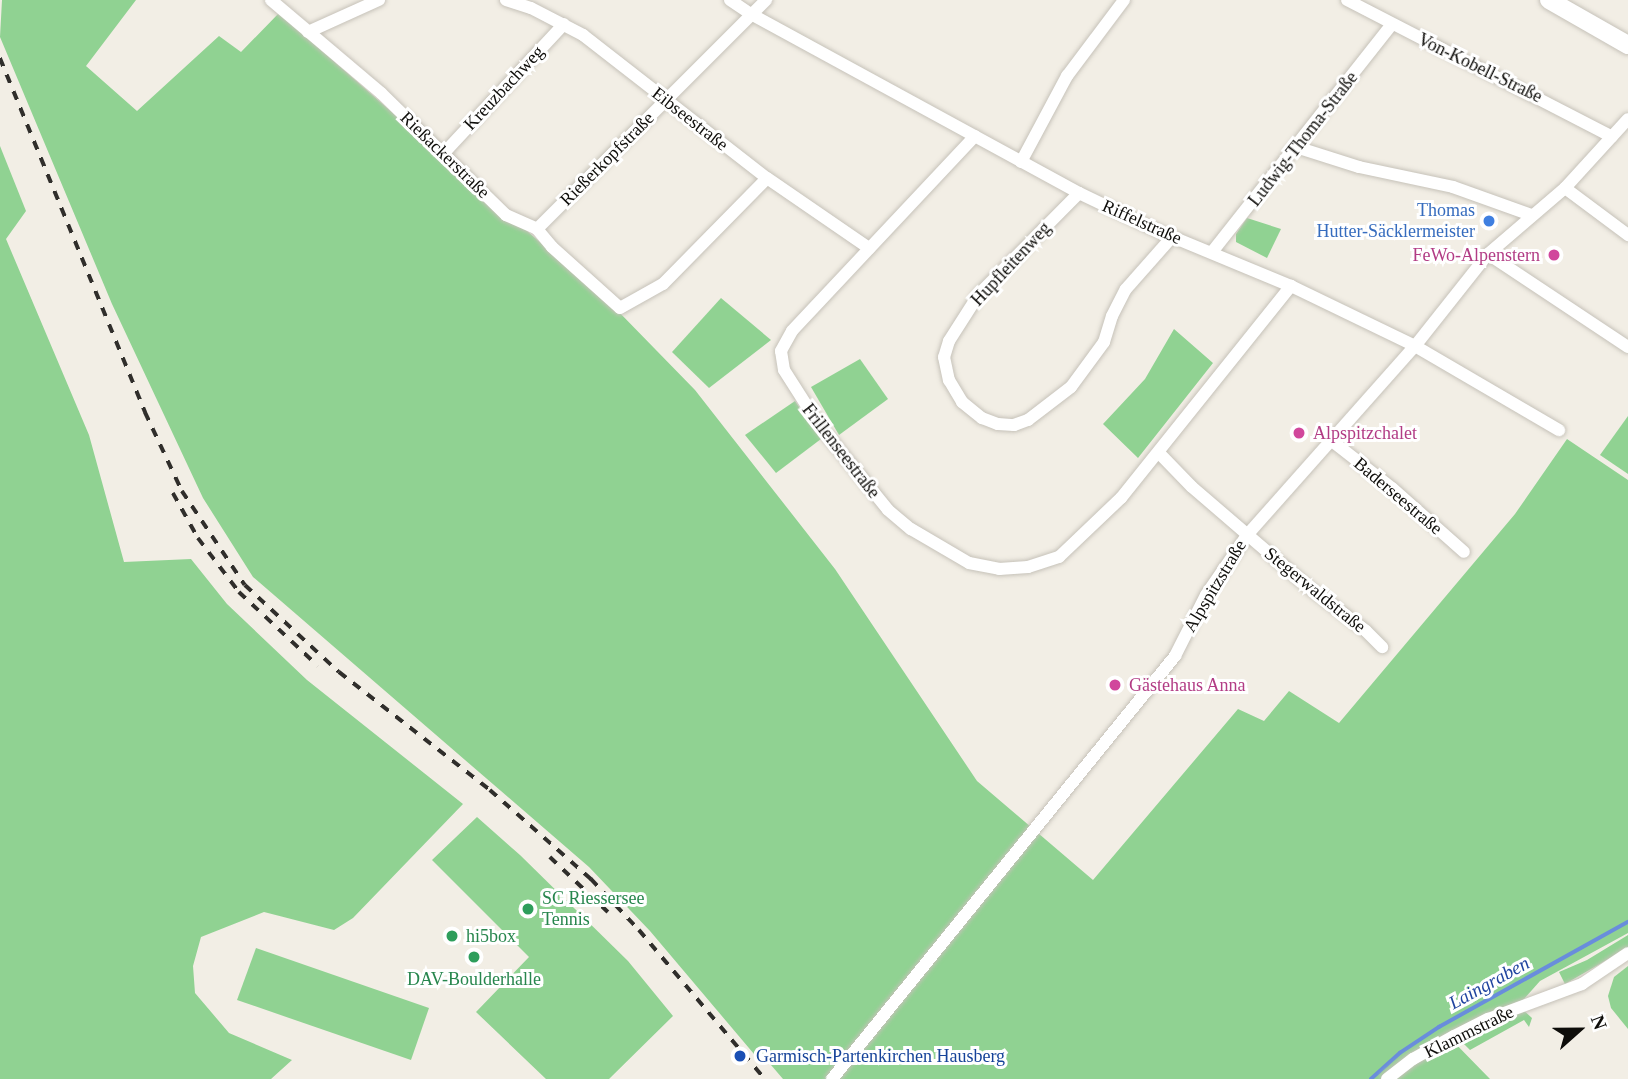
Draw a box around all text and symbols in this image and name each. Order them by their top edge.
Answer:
street label: Von-Kobell-Straße [1414,29,1546,107]
street label: Kreuzbachweg [459,41,549,135]
street label: Ludwig-Thoma-Straße [1244,67,1362,211]
street label: Eibseestraße [648,82,732,156]
street label: Rießackerstraße [396,107,494,203]
street label: Rießerkopfstraße [556,108,658,210]
street label: Riffelstraße [1099,195,1185,249]
place label: Thomas Hutter-Säcklermeister [1316,200,1475,242]
marker: Thomas Hutter-Säcklermeister [1481,213,1497,229]
street label: Hupfleitenweg [967,218,1055,310]
place label: FeWo-Alpenstern [1412,244,1540,266]
marker: FeWo-Alpenstern [1546,247,1562,263]
street label: Frillenseestraße [797,399,885,503]
place label: Alpspitzchalet [1313,422,1417,444]
marker: Alpspitzchalet [1291,425,1307,441]
street label: Baderseestraße [1349,453,1447,539]
street label: Alpspitzstraße [1179,536,1251,636]
street label: Stegerwaldstraße [1260,543,1370,637]
place label: Gästehaus Anna [1129,674,1246,696]
marker: Gästehaus Anna [1107,677,1123,693]
place label: SC Riessersee Tennis [542,888,644,930]
marker: SC Riessersee Tennis [520,901,536,917]
place label: hi5box [466,925,516,947]
marker: hi5box [444,928,460,944]
marker: DAV-Boulderhalle [466,949,482,965]
water label: Laingraben [1445,952,1533,1014]
place label: DAV-Boulderhalle [407,968,541,990]
north arrow [1544,995,1614,1065]
street label: Klammstraße [1421,1001,1517,1063]
text: N [1587,1012,1611,1032]
place label: Garmisch-Partenkirchen Hausberg [756,1045,1005,1067]
marker: Garmisch-Partenkirchen Hausberg [730,1046,750,1066]

